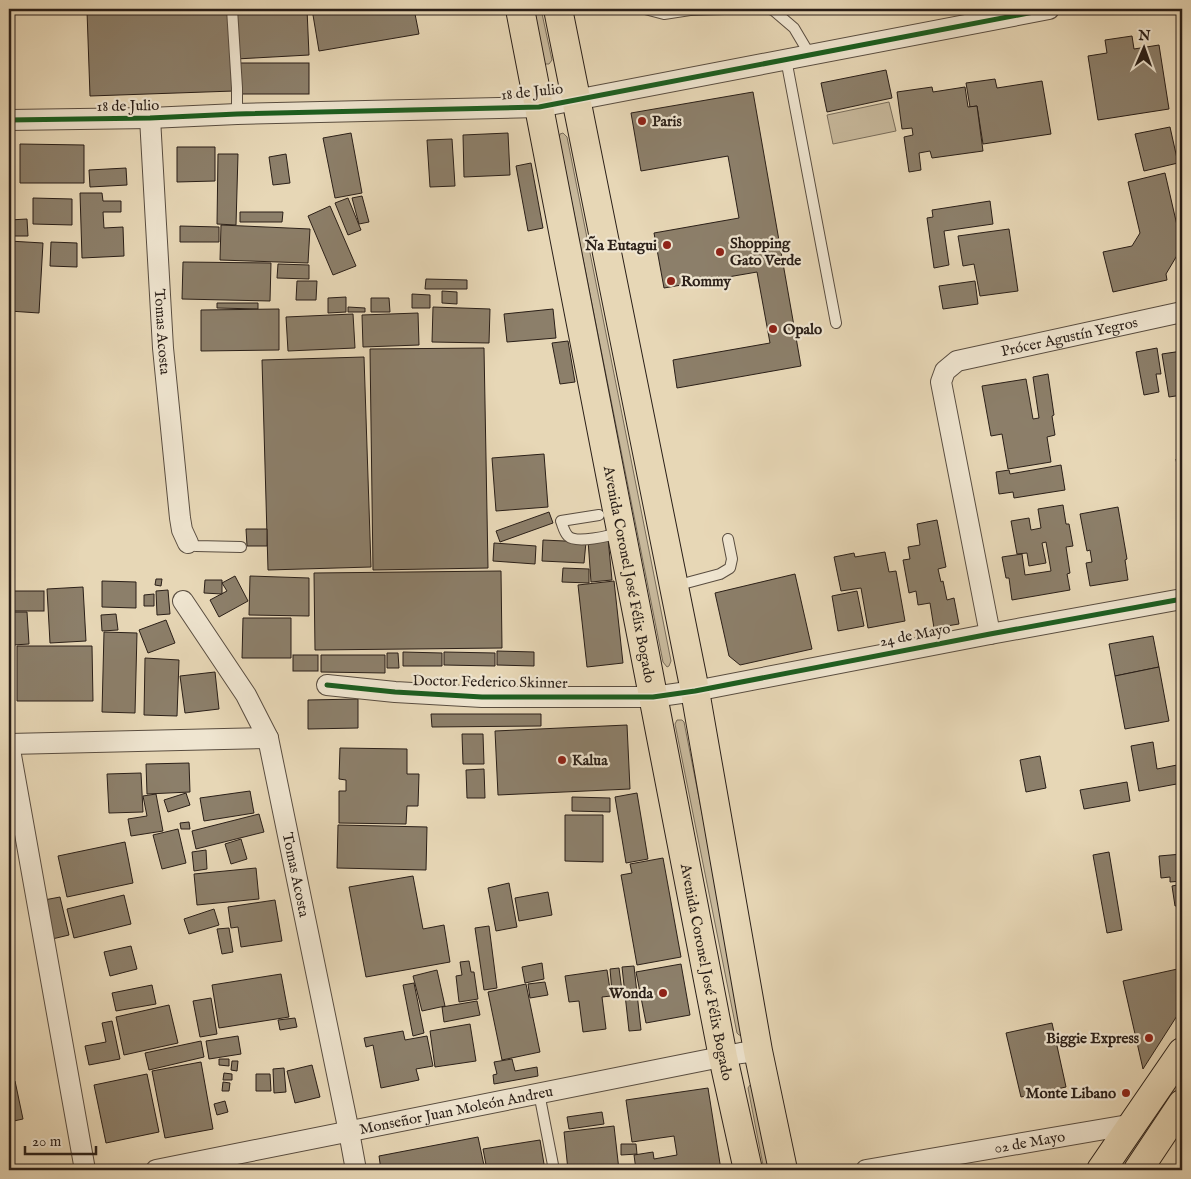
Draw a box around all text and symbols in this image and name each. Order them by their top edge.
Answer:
north arrow [1118,22,1168,72]
text: N [1137,27,1151,45]
street label: 18 de Julio [500,79,564,105]
street label: 18 de Julio [97,96,159,116]
place label: Paris [652,112,683,131]
marker: Paris [636,115,648,127]
place label: Shopping Gato Verde [730,234,801,270]
place label: Ña Eutagui [584,235,657,255]
marker: Ña Eutagui [661,239,673,251]
marker: Shopping Gato Verde [714,246,726,258]
place label: Rommy [681,272,731,291]
marker: Rommy [665,275,677,287]
street label: Tomas Acosta [150,288,175,376]
street label: Prócer Agustín Yegros [999,312,1139,361]
place label: Opalo [783,320,822,339]
marker: Opalo [767,323,779,335]
street label: Avenida Coronel José Félix Bogado [599,463,660,685]
street label: 24 de Mayo [878,619,952,651]
street label: Doctor Federico Skinner [412,671,568,693]
place label: Kalua [572,751,608,770]
marker: Kalua [556,754,568,766]
street label: Tomas Acosta [278,831,314,919]
street label: Avenida Coronel José Félix Bogado [676,861,737,1082]
place label: Wonda [608,984,654,1003]
marker: Wonda [657,987,669,999]
place label: Biggie Express [1046,1029,1140,1048]
marker: Biggie Express [1143,1032,1155,1044]
street label: Monseñor Juan Moleón Andreu [358,1081,555,1139]
place label: Monte Libano [1026,1084,1116,1103]
marker: Monte Libano [1120,1087,1132,1099]
scale bar [25,1124,96,1156]
street label: 02 de Mayo [993,1127,1066,1157]
text: 20 m [32,1132,62,1151]

